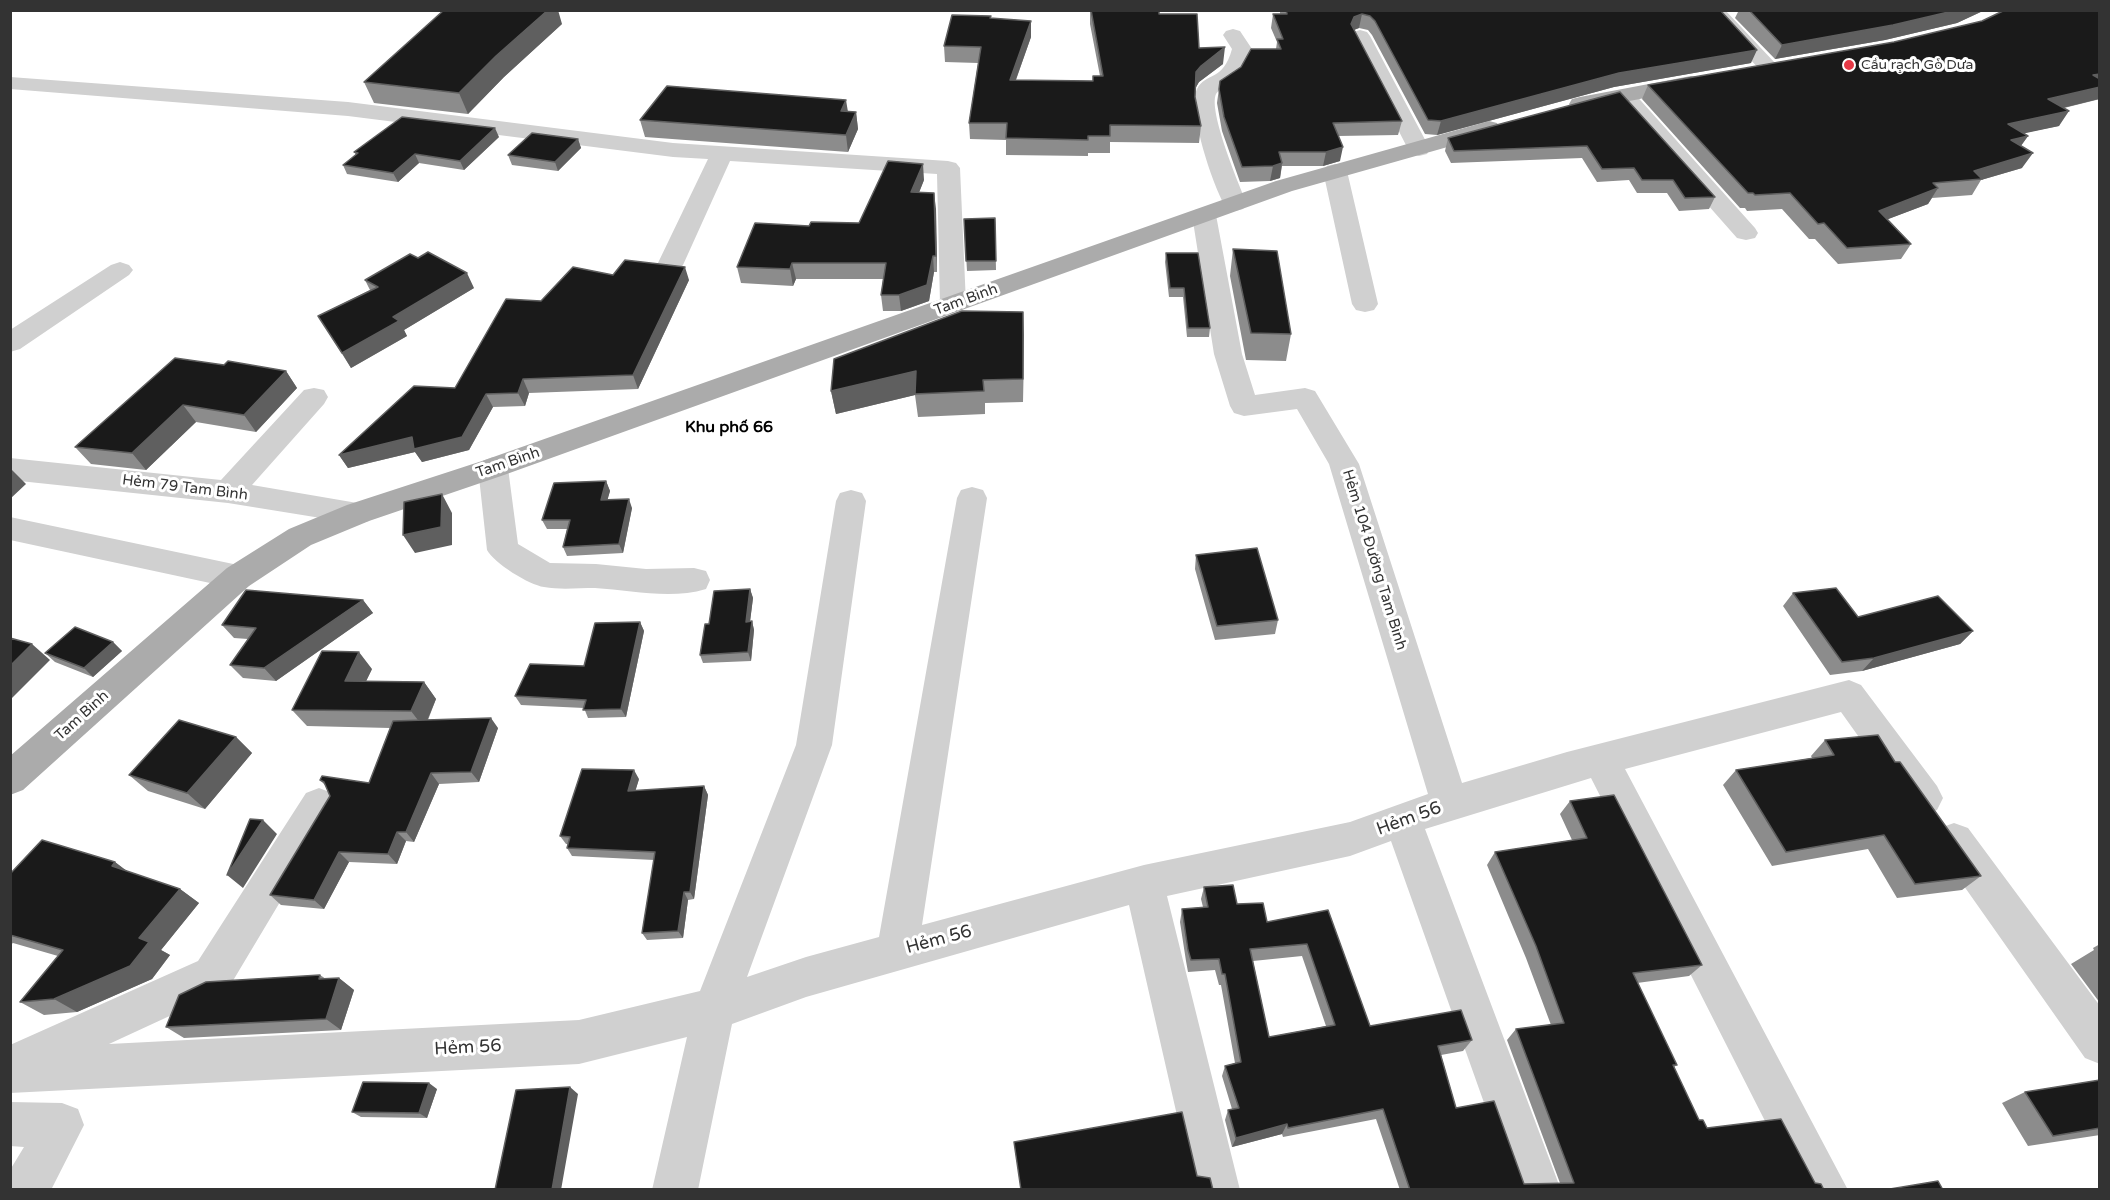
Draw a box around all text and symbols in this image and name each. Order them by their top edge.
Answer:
place label: Cầu rạch Gò Dưa [1861,57,1973,73]
marker: Cầu rạch Gò Dưa [1842,58,1856,72]
street label: Tam Bình [932,280,1000,320]
district label: Khu phố 66 [685,418,773,438]
street label: Tam Bình [474,444,542,482]
street label: Hẻm 104 Đường Tam Bình [1338,468,1410,652]
street label: Hẻm 79 Tam Bình [121,471,249,505]
street label: Tam Bình [51,687,113,745]
street label: Hẻm 56 [1374,797,1444,841]
street label: Hẻm 56 [904,921,974,959]
street label: Hẻm 56 [434,1035,502,1061]

